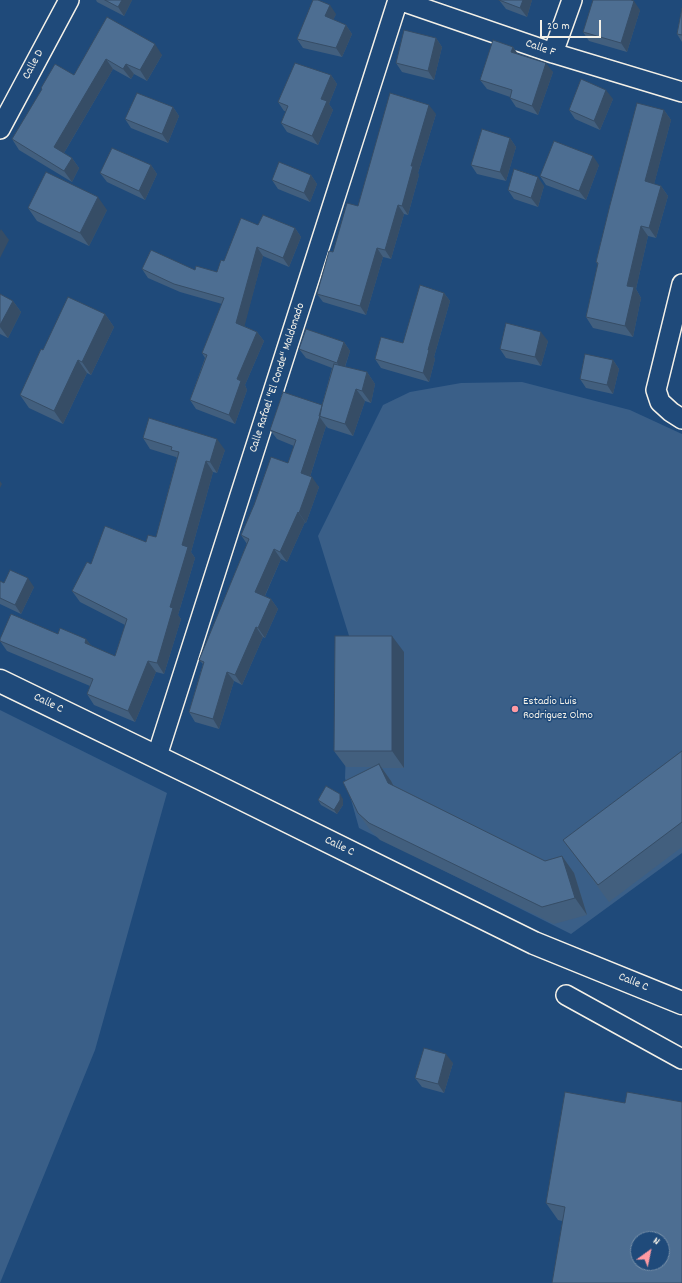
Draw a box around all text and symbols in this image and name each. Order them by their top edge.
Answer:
scale bar [542,12,603,38]
text: 20 m [547,18,570,35]
street label: Calle F [523,37,557,61]
street label: Calle D [20,48,48,82]
street label: Calle Rafael "El Conde" Maldonado [247,302,309,454]
street label: Calle C [31,691,65,717]
place label: Estadio Luis Rodriguez Olmo [523,695,593,723]
marker: Estadio Luis Rodriguez Olmo [510,704,520,714]
street label: Calle C [322,834,356,860]
street label: Calle C [616,970,650,996]
north arrow [630,1231,670,1271]
text: N [649,1234,663,1250]

